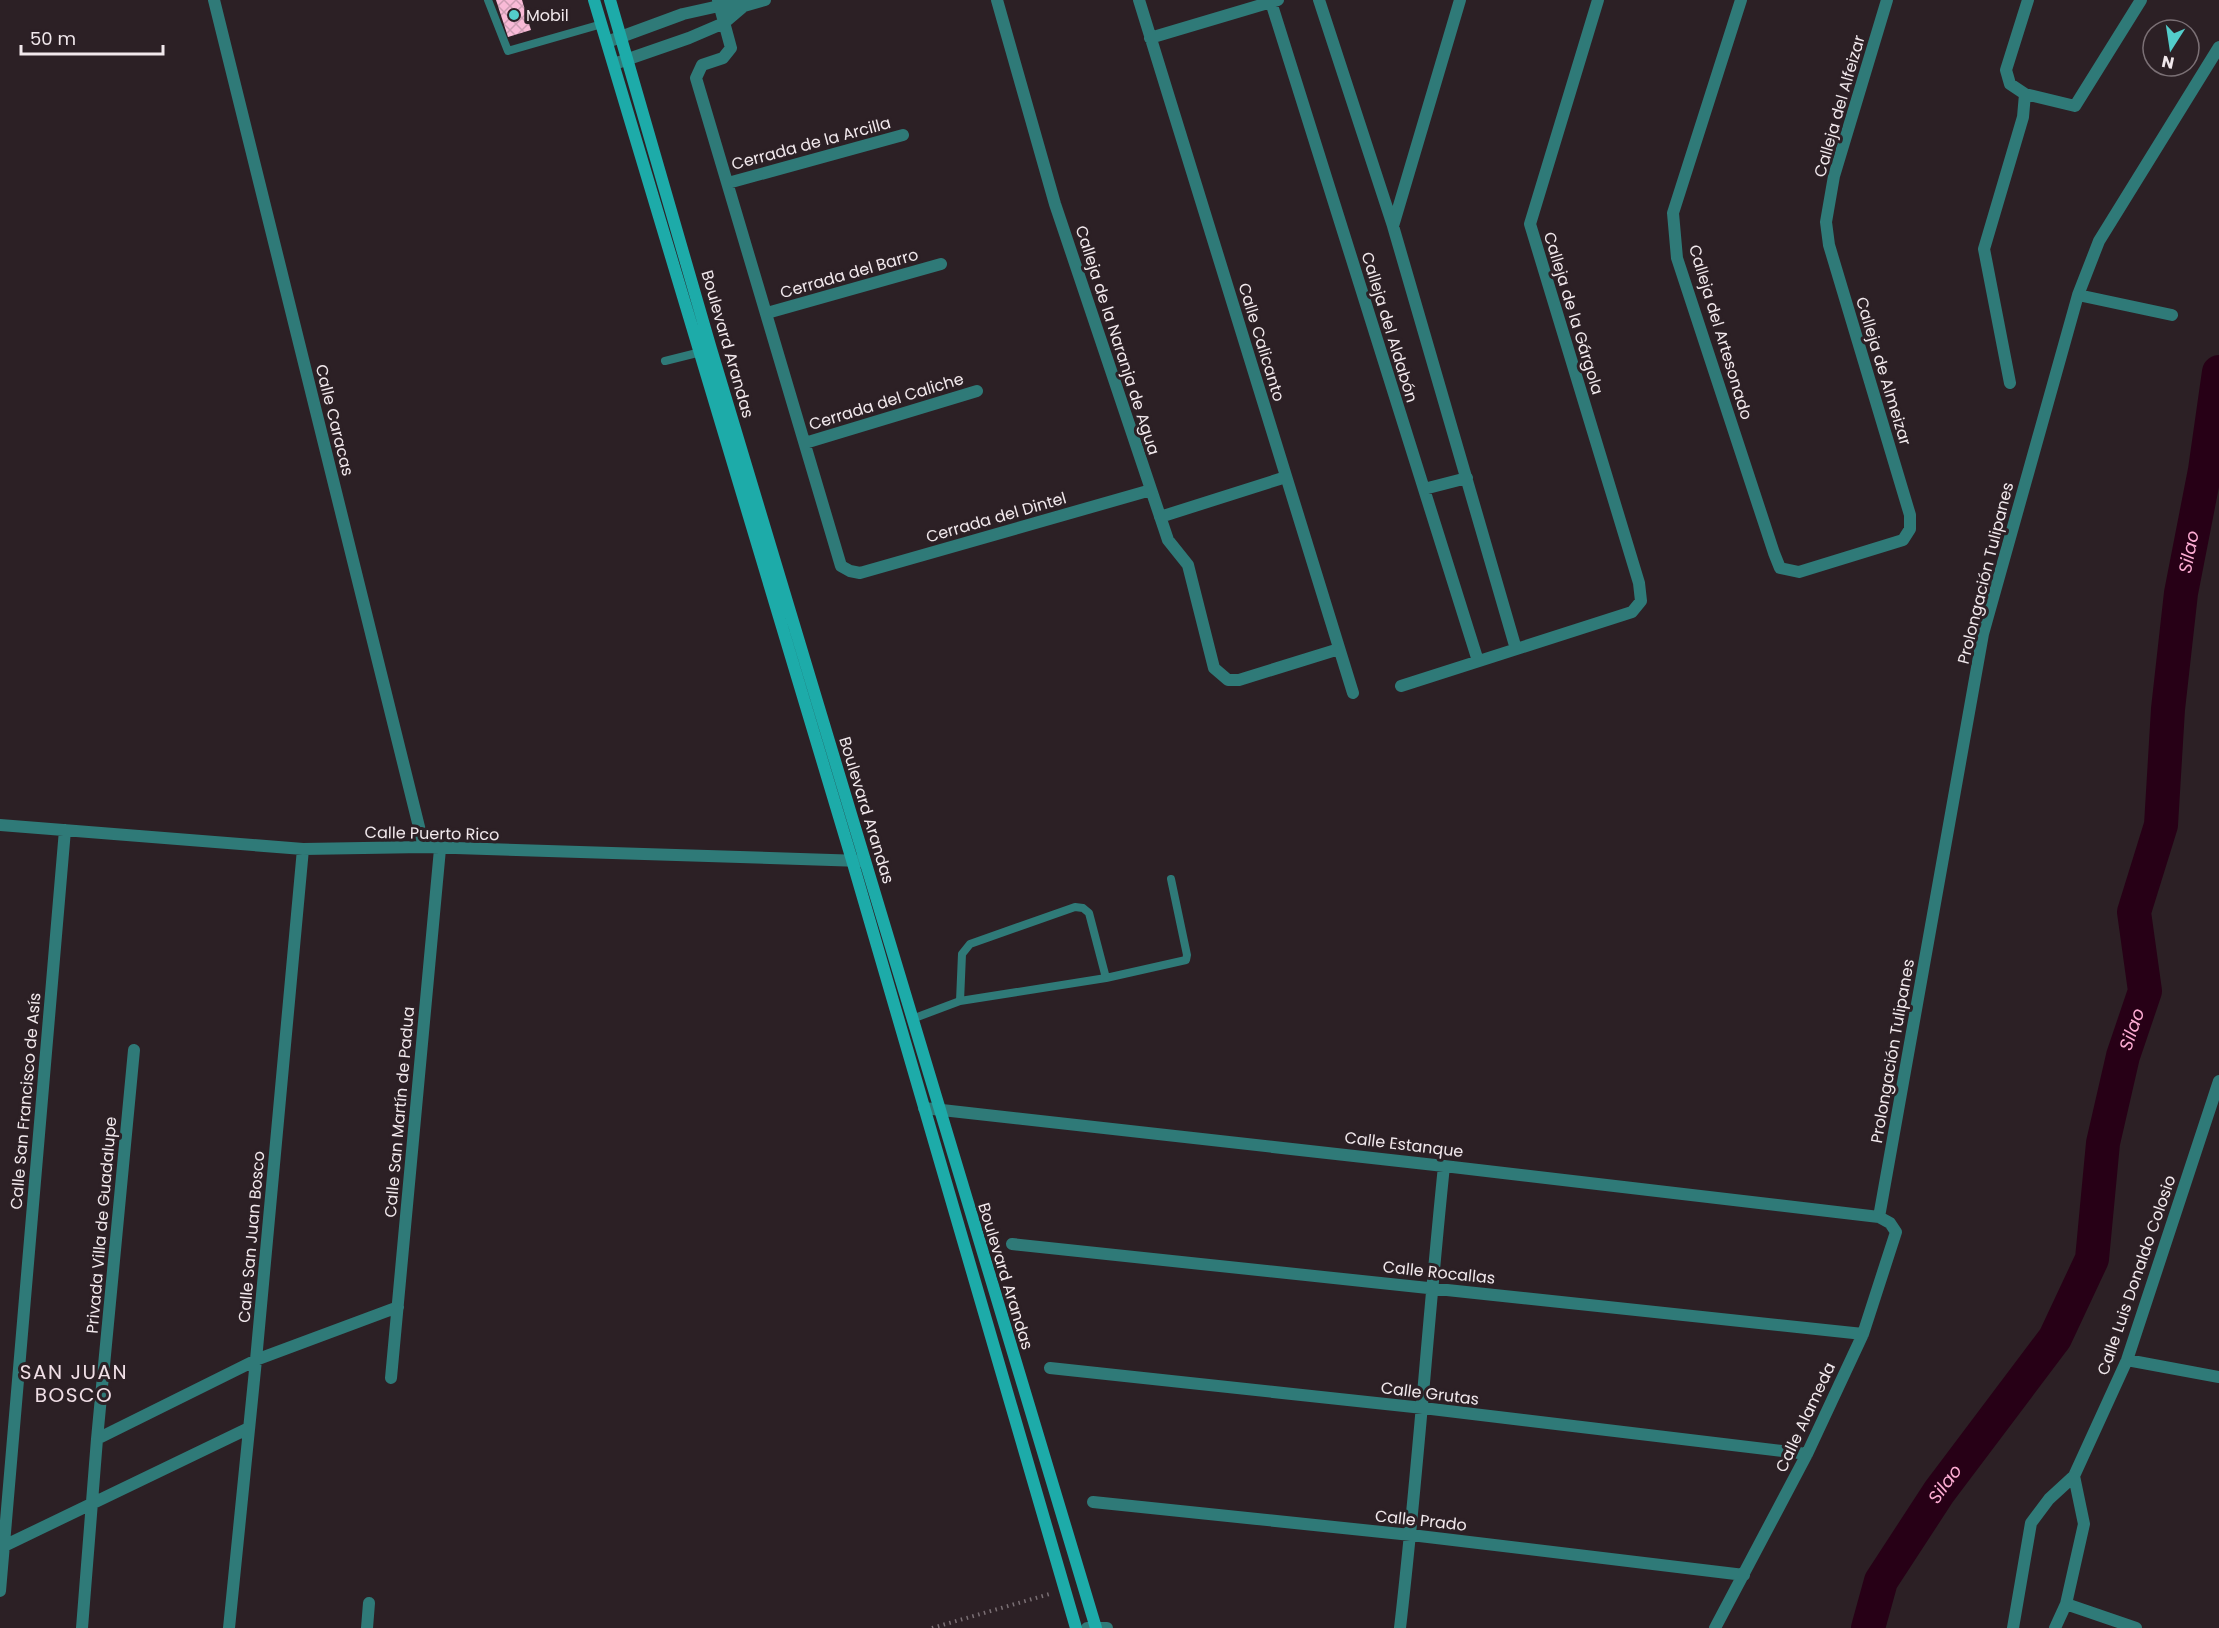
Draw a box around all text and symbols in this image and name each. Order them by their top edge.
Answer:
place label: Mobil [526,4,569,27]
marker: Mobil [507,8,521,22]
scale bar [21,18,164,56]
north arrow [2141,18,2201,78]
text: 50 m [30,26,76,51]
street label: Calleja del Alfeizar [1808,32,1871,180]
text: N [2160,50,2176,75]
street label: Cerrada de la Arcilla [729,111,893,176]
street label: Calleja de la Naranja de Agua [1070,223,1166,458]
street label: Calleja de la Gárgola [1538,229,1609,397]
street label: Calleja del Artesonado [1683,242,1758,423]
street label: Cerrada del Barro [777,243,921,304]
street label: Calleja del Aldabón [1356,249,1423,405]
street label: Boulevard Arandas [695,268,760,421]
street label: Calle Calicanto [1233,280,1291,404]
street label: Calleja de Almeizar [1850,294,1917,448]
street label: Calle Caracas [310,362,359,478]
street label: Cerrada del Caliche [806,367,966,436]
street label: Prolongación Tulipanes [1952,480,2019,667]
street label: Cerrada del Dintel [923,486,1069,549]
water label: Silao [2172,528,2205,575]
street label: Boulevard Arandas [833,734,900,887]
street label: Calle Puerto Rico [365,821,499,846]
street label: Prolongación Tulipanes [1865,957,1920,1145]
street label: Calle San Francisco de Asís [5,992,46,1210]
water label: Silao [2113,1005,2150,1054]
street label: Calle San Martín de Padua [379,1006,420,1219]
street label: Privada Villa de Guadalupe [81,1116,122,1334]
street label: Calle Estanque [1343,1126,1465,1163]
street label: Calle San Juan Bosco [233,1150,270,1324]
street label: Calle Luis Donaldo Colosio [2091,1172,2182,1378]
street label: Boulevard Arandas [972,1200,1039,1353]
street label: Calle Rocallas [1382,1255,1496,1290]
district label: SAN JUAN BOSCO [20,1358,128,1409]
street label: Calle Alameda [1770,1359,1841,1476]
street label: Calle Grutas [1379,1376,1480,1411]
water label: Silao [1922,1459,1968,1508]
street label: Calle Prado [1374,1504,1468,1537]

